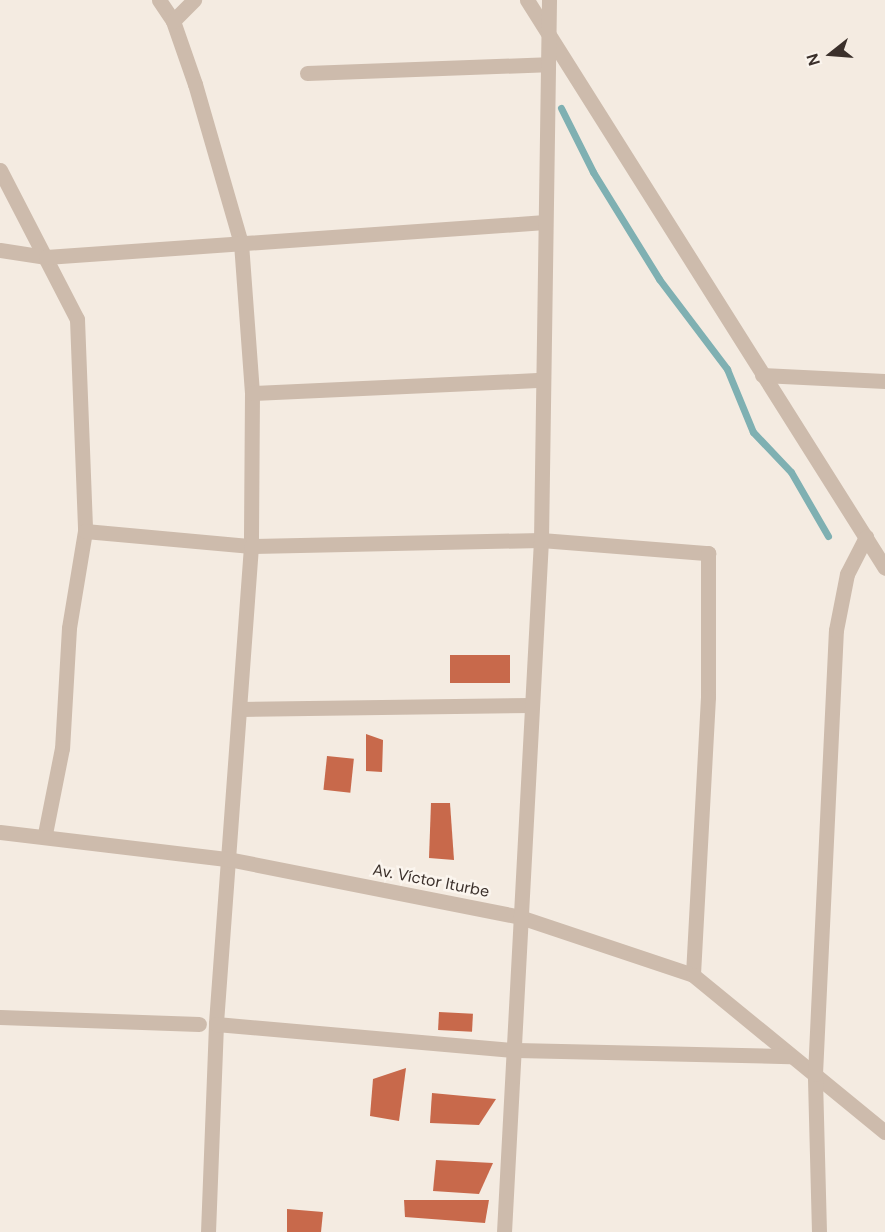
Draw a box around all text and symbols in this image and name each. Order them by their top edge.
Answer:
north arrow [801,24,861,84]
text: N [802,51,825,68]
street label: Av. Víctor Iturbe [371,860,491,902]

